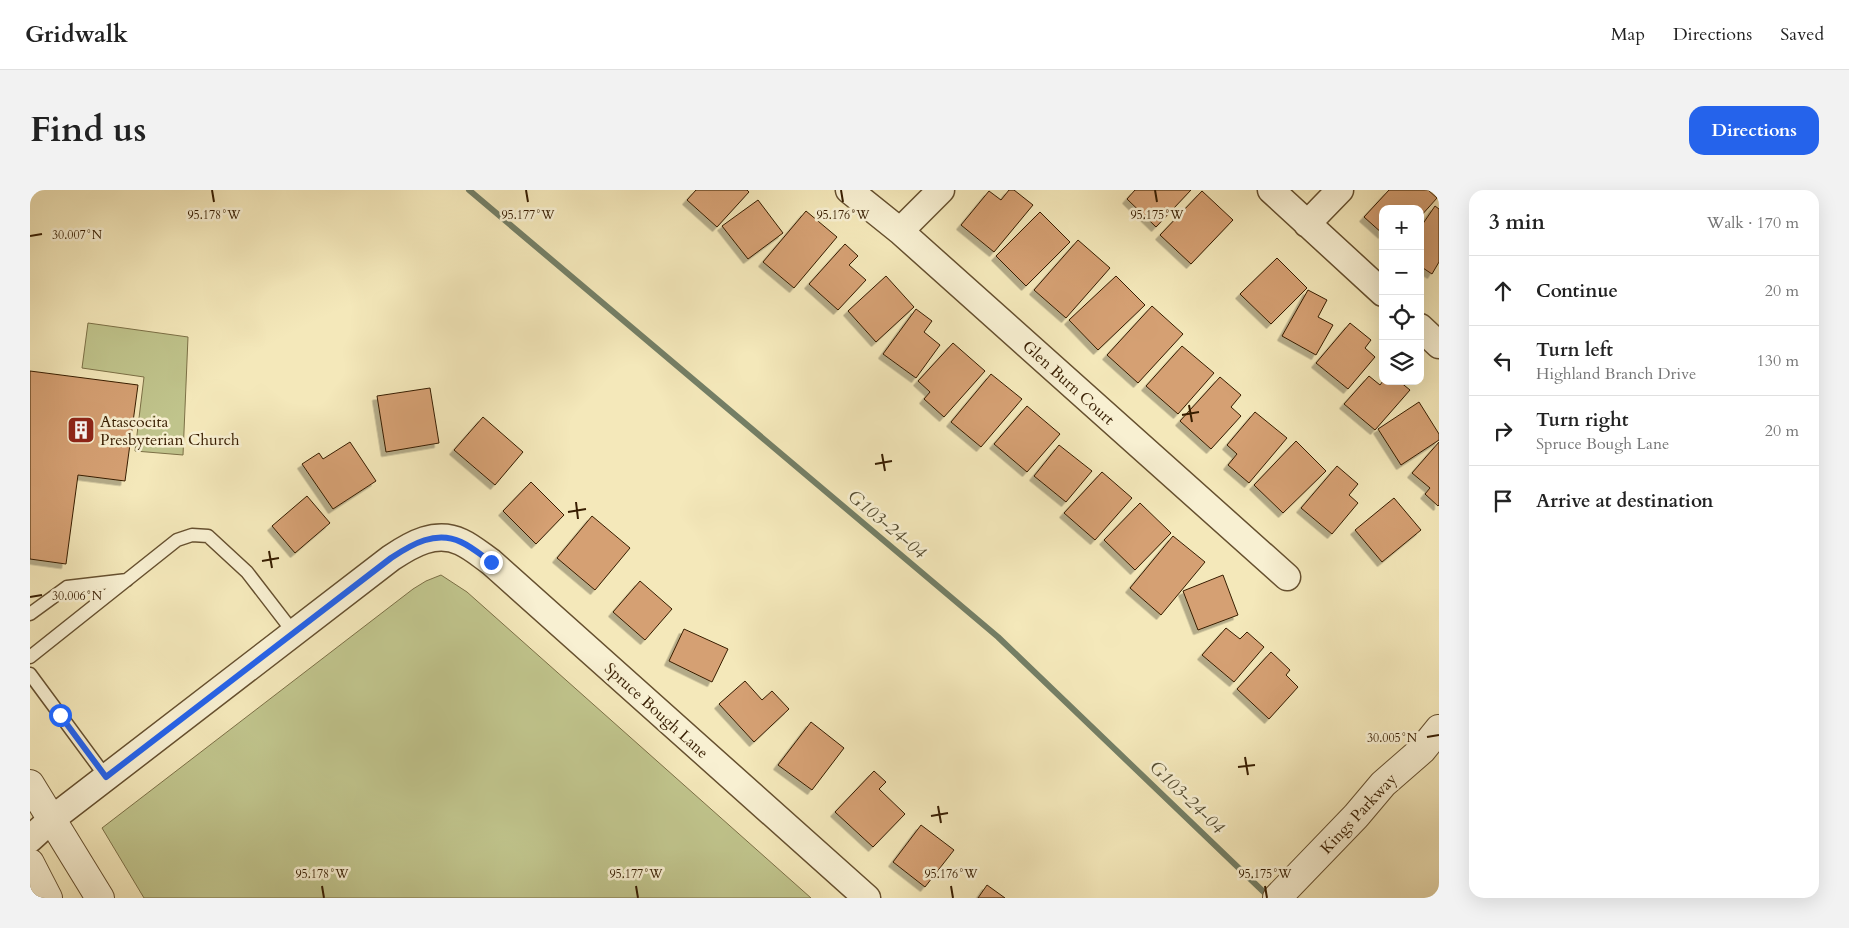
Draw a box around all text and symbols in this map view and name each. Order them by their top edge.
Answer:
text: Gridwalk [25,18,128,51]
text: Map [1611,22,1645,47]
text: Directions [1673,22,1752,47]
text: Saved [1780,22,1824,47]
text: Find us [30,106,146,154]
button: Directions [1689,106,1819,155]
map controls [1379,205,1424,385]
button: + [1379,205,1424,250]
text: 95.178°W [187,207,241,223]
text: 95.177°W [501,207,555,223]
text: 95.176°W [816,207,870,223]
text: 95.175°W [1130,207,1184,223]
text: 3 min [1489,208,1545,237]
text: Walk · 170 m [1707,212,1799,234]
text: 30.007°N [52,227,103,243]
button: − [1379,250,1424,295]
icon: ahead [1489,277,1517,305]
text: Continue [1536,278,1618,304]
text: 20 m [1765,280,1799,302]
button: locate [1379,295,1424,340]
street label: Glen Burn Court [1018,335,1119,430]
text: Turn left [1536,337,1613,363]
button: layers [1379,340,1424,385]
icon: left [1489,347,1517,375]
text: 130 m [1757,350,1799,372]
text: Highland Branch Drive [1536,363,1696,385]
text: Turn right [1536,407,1628,433]
place label: Atascocita Presbyterian Church [100,411,240,451]
building icon: Atascocita Presbyterian Church [66,415,96,445]
icon: right [1489,417,1517,445]
text: 20 m [1765,420,1799,442]
text: Spruce Bough Lane [1536,433,1669,455]
water label: G103-24-04 [842,484,932,565]
icon: arrive [1489,487,1517,515]
text: Arrive at destination [1536,488,1713,514]
route end [480,551,503,574]
text: 30.006°N [52,588,103,604]
street label: Spruce Bough Lane [599,658,713,764]
route start [49,704,72,727]
text: 30.005°N [1367,730,1418,746]
water label: G103-24-04 [1144,755,1230,840]
street label: Kings Parkway [1316,768,1402,859]
text: 95.178°W [295,866,349,882]
text: 95.177°W [609,866,663,882]
text: 95.176°W [924,866,978,882]
text: 95.175°W [1238,866,1292,882]

